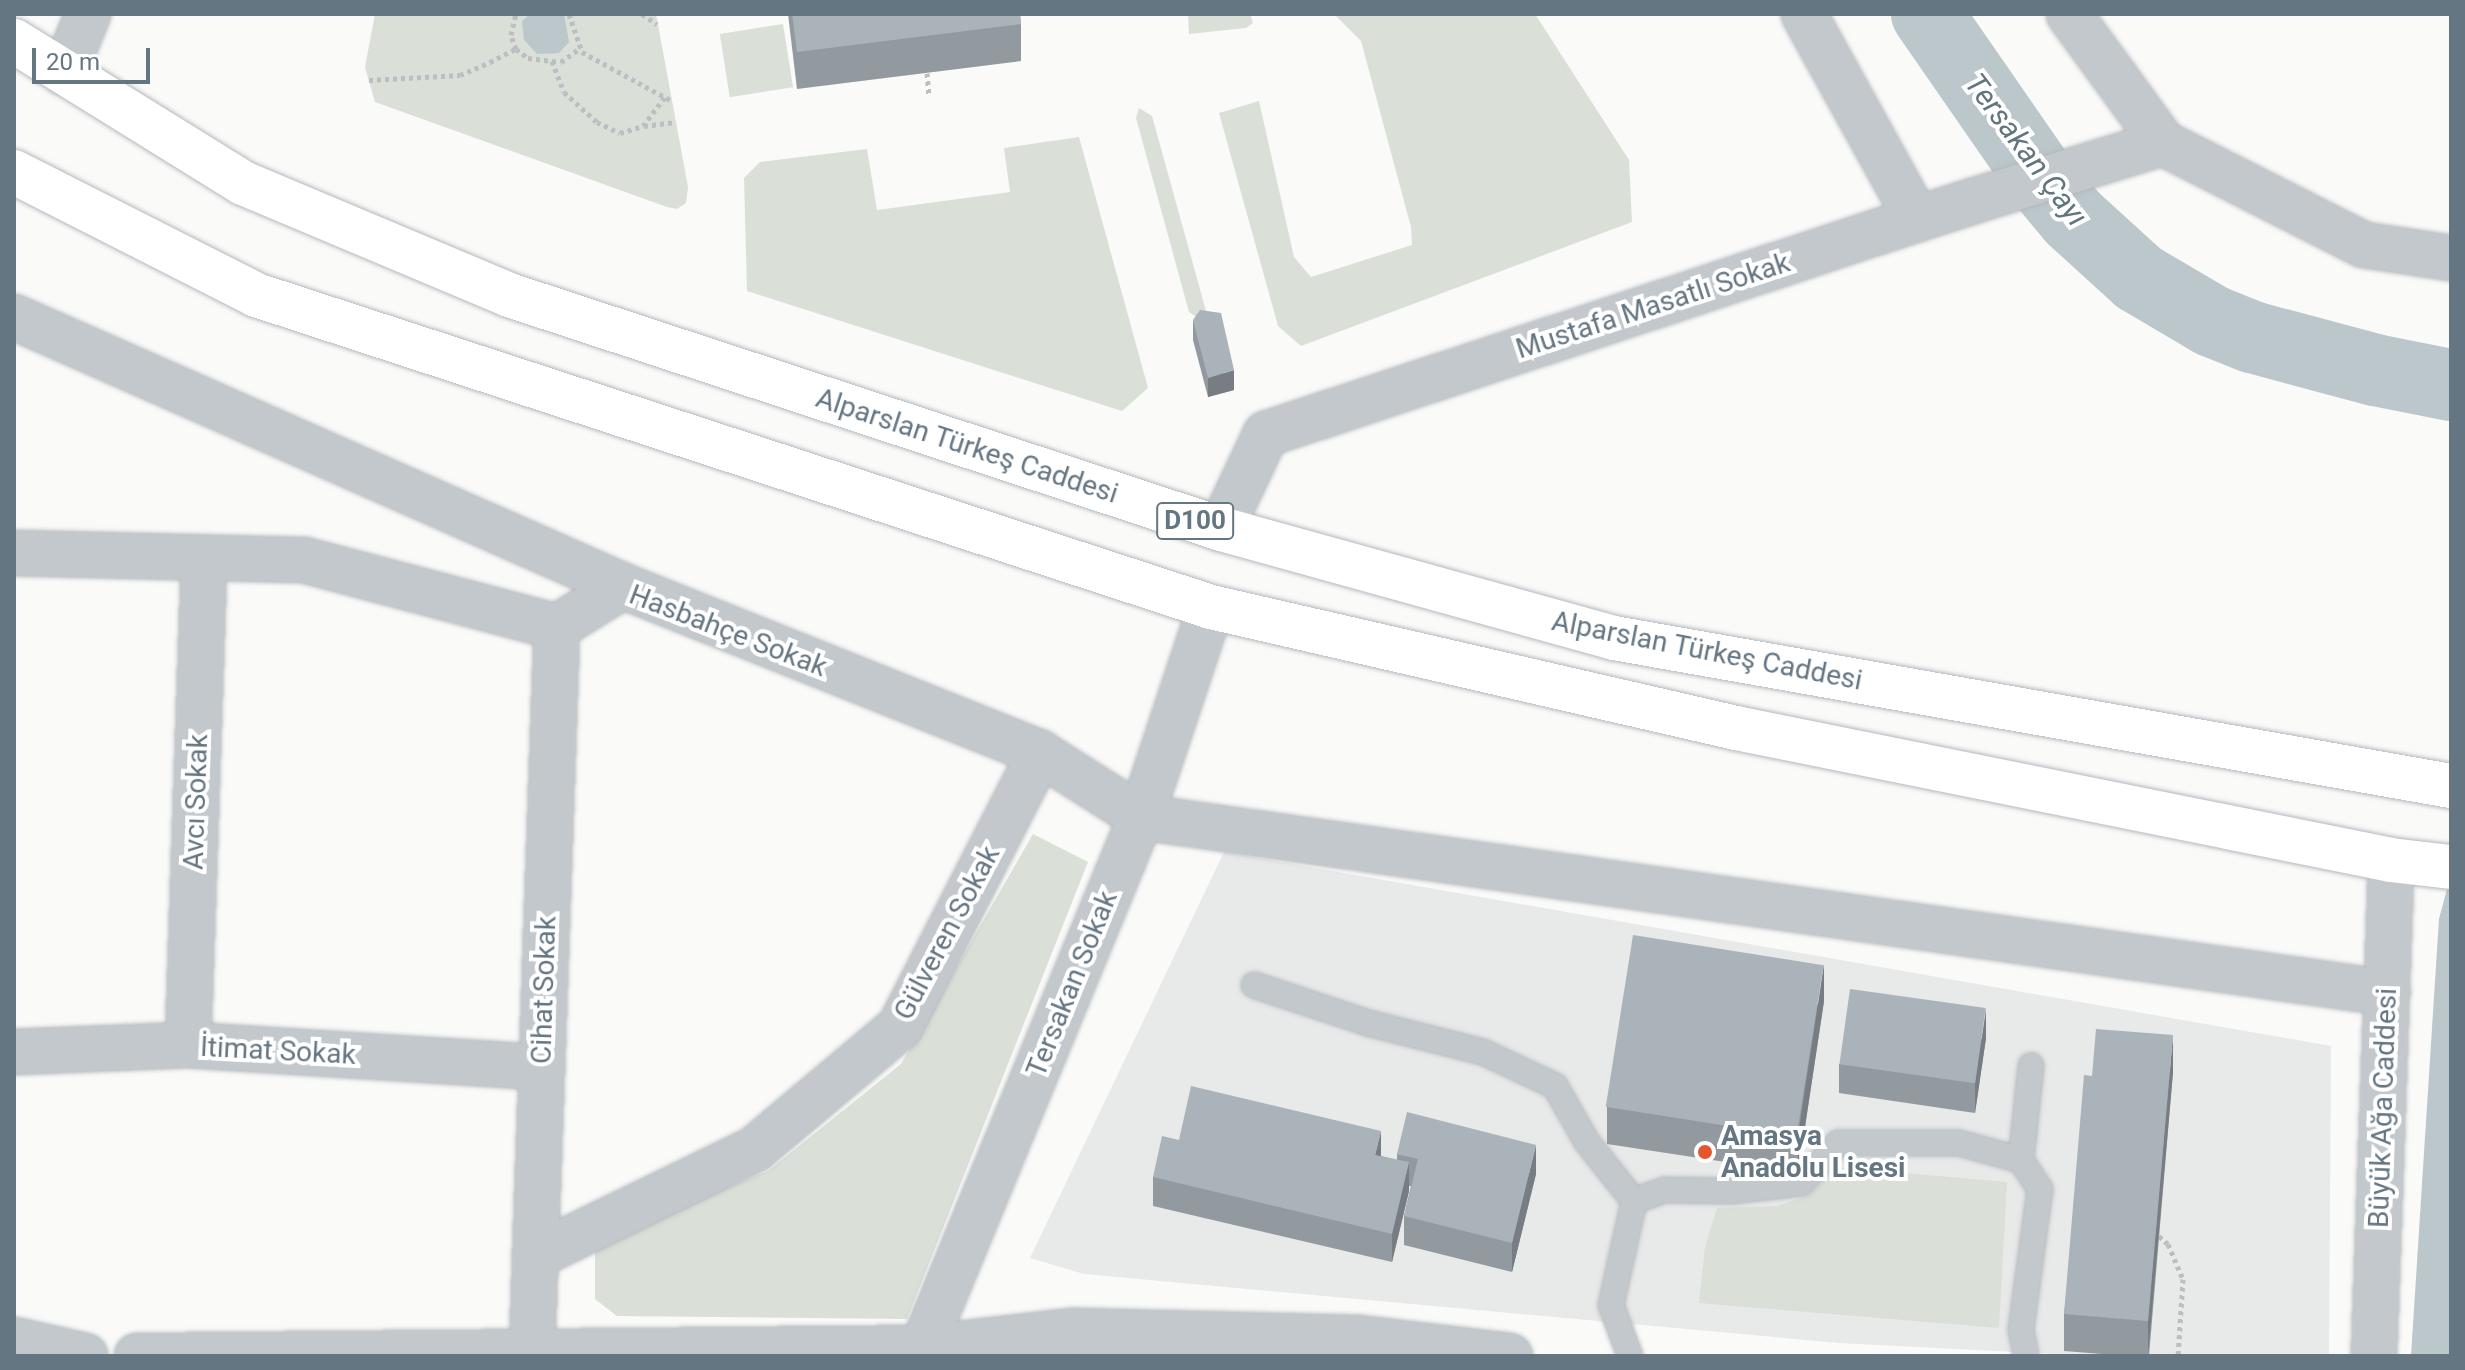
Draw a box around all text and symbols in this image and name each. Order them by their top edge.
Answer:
scale bar [36,32,154,82]
text: 20 m [46,48,100,76]
water label: Tersakan Çayı [1957,67,2095,233]
street label: Mustafa Masatlı Sokak [1512,246,1794,366]
street label: Alparslan Türkeş Caddesi [812,381,1122,511]
road number: D100 [1155,499,1235,543]
street label: Hasbahçe Sokak [625,578,831,684]
street label: Alparslan Türkeş Caddesi [1549,604,1865,698]
street label: Avcı Sokak [177,734,215,870]
street label: Gülveren Sokak [887,840,1007,1026]
street label: Tersakan Sokak [1019,886,1125,1082]
street label: Cihat Sokak [525,915,563,1065]
street label: Büyük Ağa Caddesi [2362,987,2404,1229]
street label: İtimat Sokak [199,1030,357,1072]
place label: Amasya Anadolu Lisesi [1721,1119,1906,1185]
marker: Amasya Anadolu Lisesi [1696,1143,1714,1161]

